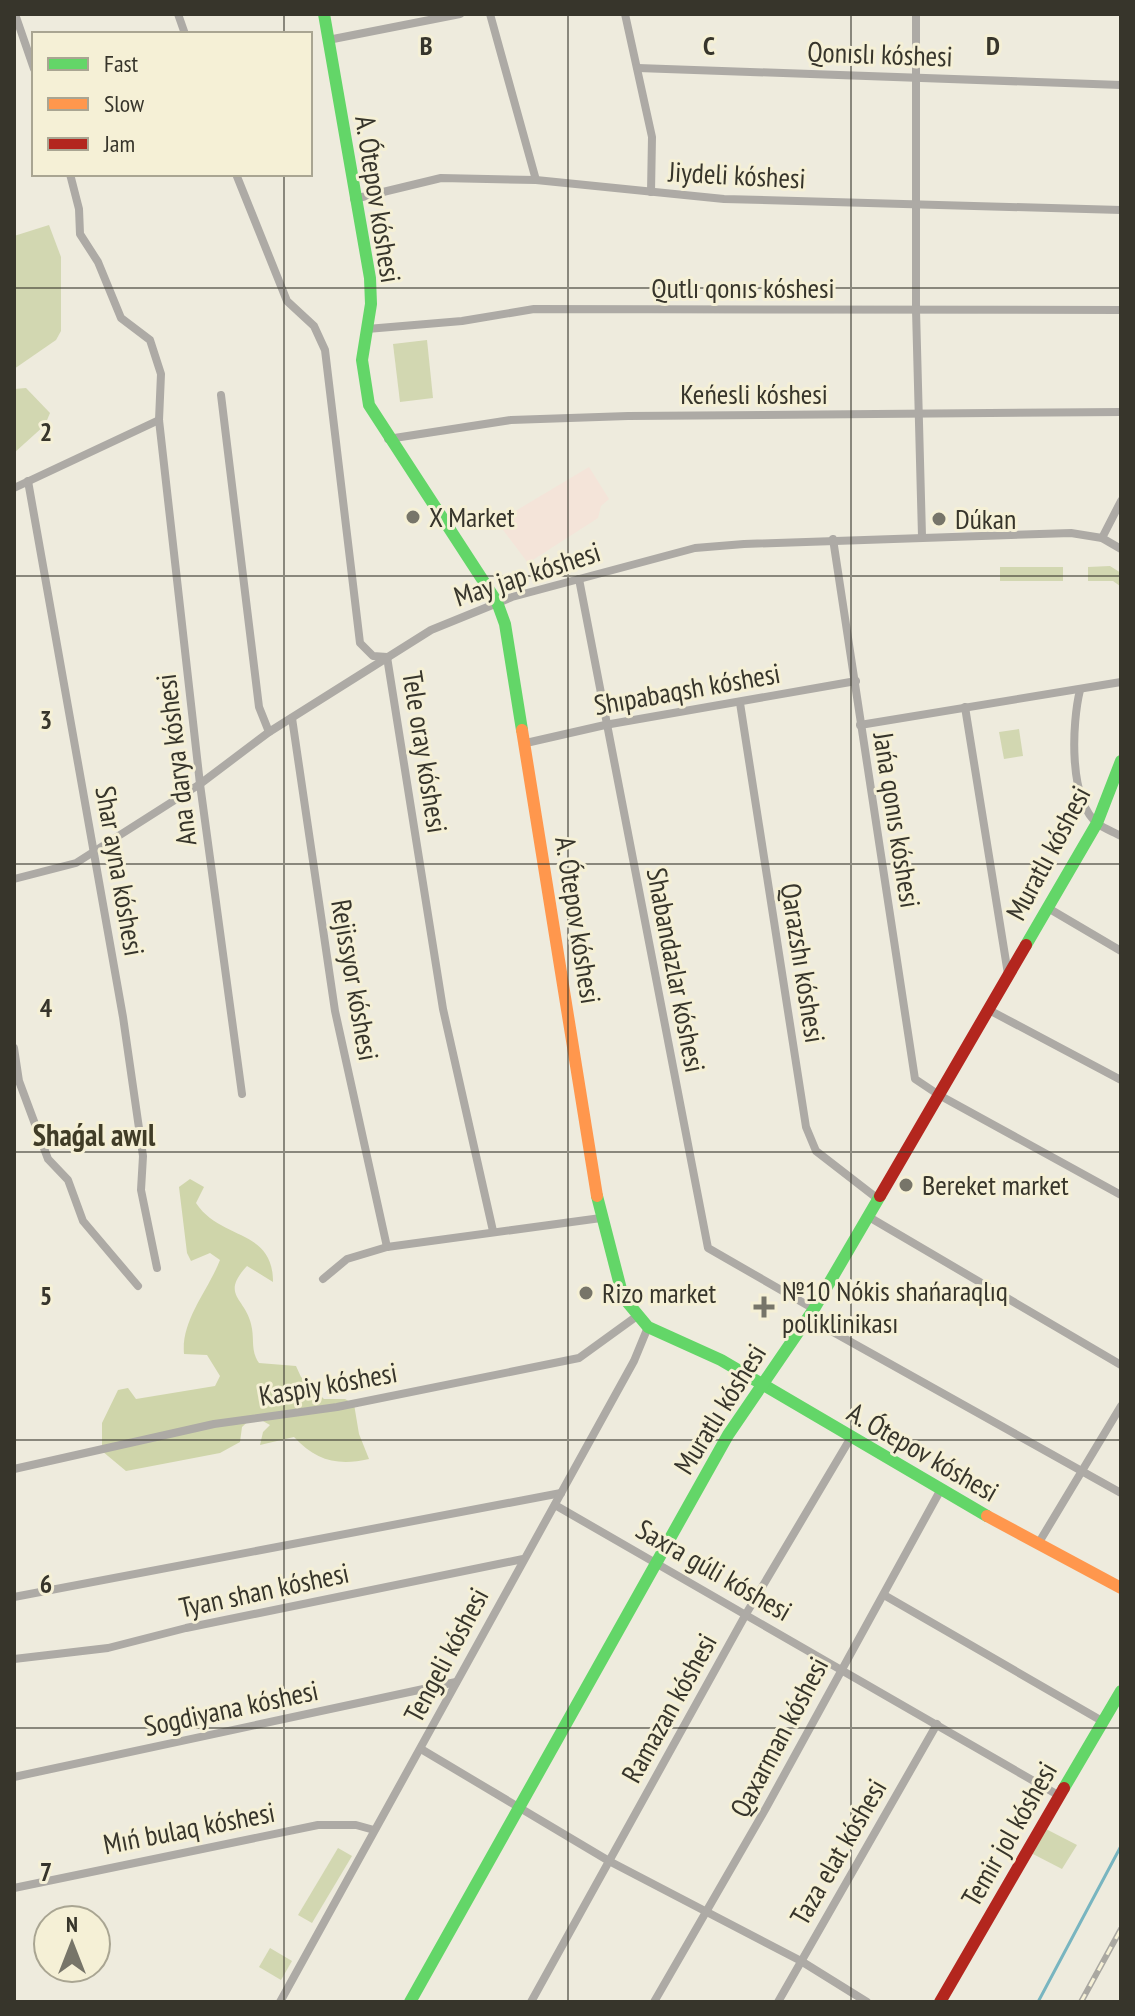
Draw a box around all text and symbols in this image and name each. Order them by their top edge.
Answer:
text: B [420,29,433,62]
text: C [703,29,715,62]
text: D [986,29,1000,62]
legend [32,32,312,176]
street label: Qonıslı kóshesi [807,32,953,75]
text: Fast [104,48,139,79]
text: Slow [104,88,145,119]
street label: A. Ótepov kóshesi [347,113,410,285]
text: Jam [103,128,135,159]
street label: Jiydeli kóshesi [667,152,806,197]
street label: Qutlı qonıs kóshesi [651,269,835,306]
street label: Keńesli kóshesi [680,375,828,412]
text: 2 [40,415,52,448]
place label: X Market [429,498,515,535]
place label: Dúkan [955,500,1016,537]
marker: X Market [404,508,422,526]
marker: Dúkan [930,510,948,528]
street label: May jap kóshesi [449,533,605,615]
street label: Shıpabaqsh kóshesi [591,654,783,723]
street label: Tele oray kóshesi [394,668,457,836]
street label: Ana darya kóshesi [147,672,204,848]
text: 3 [40,703,52,736]
street label: Jańa qonıs kóshesi [865,729,930,910]
street label: Muratlı kóshesi [997,779,1098,926]
street label: Shar ayna kóshesi [87,783,154,959]
street label: A. Ótepov kóshesi [547,834,610,1006]
street label: Shabandazlar kóshesi [639,865,714,1075]
street label: Qarazshı kóshesi [773,881,834,1045]
street label: Rejissyor kóshesi [323,897,388,1063]
text: 4 [40,991,53,1024]
district label: Shaǵal awıl [33,1115,156,1154]
place label: Bereket market [922,1166,1069,1203]
marker: Bereket market [897,1176,915,1194]
place label: №10 Nókis shańaraqlıq poliklinikası [782,1272,1008,1341]
place label: Rizo market [602,1274,717,1311]
text: 5 [40,1279,52,1312]
marker: Rizo market [577,1284,595,1302]
marker: №10 Nókis shańaraqlıq poliklinikası [753,1296,775,1318]
street label: Muratlı kóshesi [665,1337,774,1481]
street label: Kaspiy kóshesi [256,1353,400,1414]
street label: A. Ótepov kóshesi [841,1393,1006,1510]
street label: Saxra gúli kóshesi [630,1510,799,1629]
street label: Tyan shan kóshesi [176,1553,352,1626]
text: 6 [40,1567,52,1600]
street label: Tengeli kóshesi [395,1581,496,1728]
street label: Ramazan kóshesi [612,1627,725,1789]
street label: Qaxarman kóshesi [721,1650,836,1823]
street label: Sogdiyana kóshesi [140,1671,321,1744]
street label: Temir jol kóshesi [952,1755,1065,1913]
street label: Taza elat kóshesi [781,1772,894,1932]
street label: Mıń bulaq kóshesi [100,1793,278,1862]
text: 7 [40,1855,52,1888]
north arrow [32,1904,112,1984]
text: N [66,1910,78,1938]

